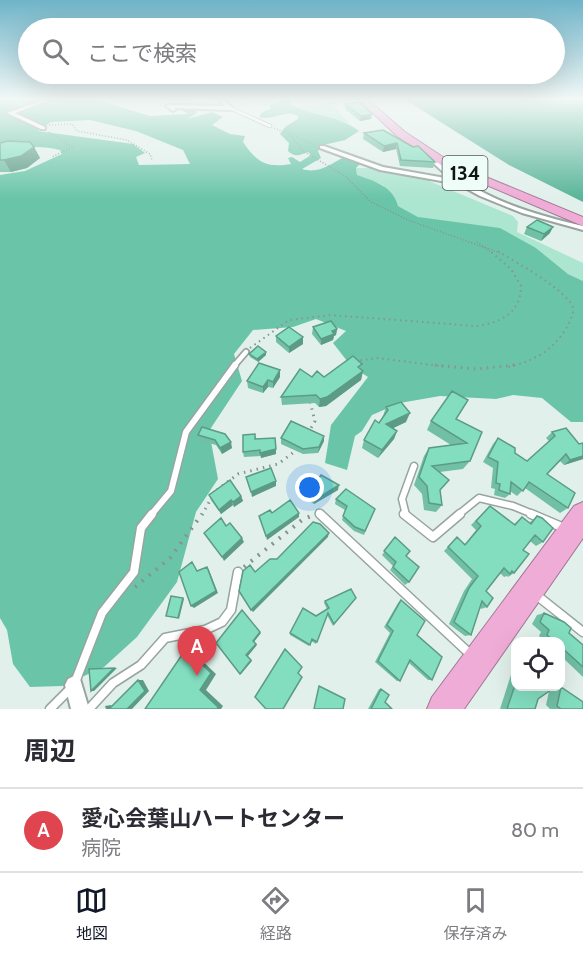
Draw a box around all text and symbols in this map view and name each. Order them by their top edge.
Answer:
search box [18,18,565,84]
icon: search [39,35,72,68]
text: ここで検索 [87,40,197,67]
road number: 134 [442,156,488,190]
your location [295,473,324,502]
pin: A [178,626,216,676]
map controls [511,637,565,691]
button: locate [511,637,565,691]
text: 周辺 [24,735,76,767]
text: 愛心会葉山ハートセンター [81,805,345,832]
text: A [37,818,50,842]
text: 80 m [511,818,559,842]
text: 病院 [81,836,121,860]
tab: 地図 [75,884,108,944]
tab: 経路 [259,884,292,944]
tab: 保存済み [443,884,507,944]

